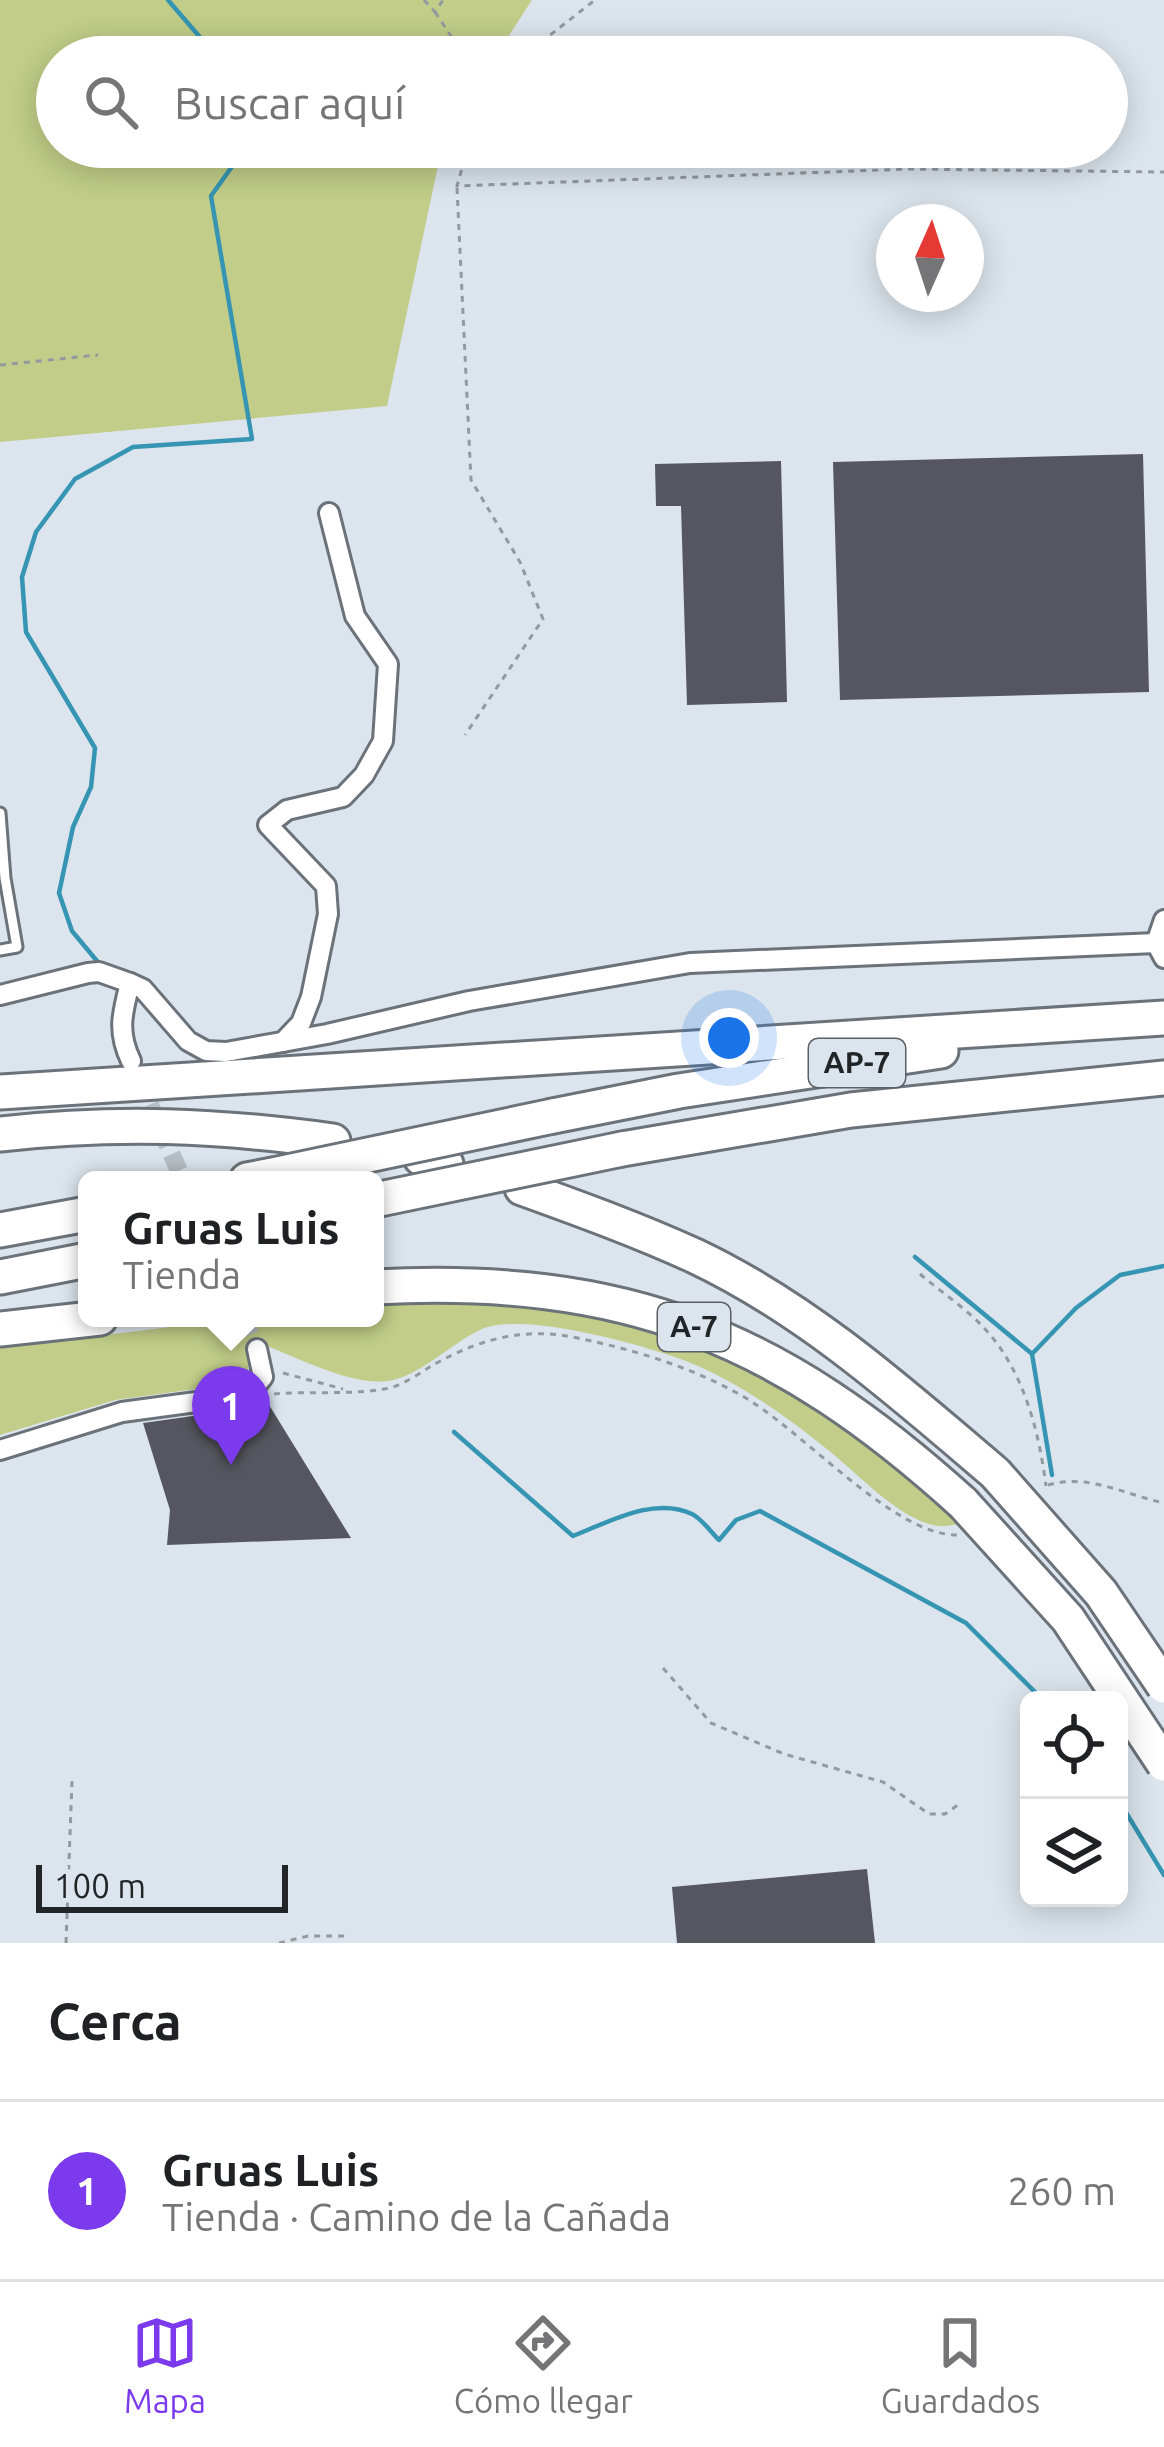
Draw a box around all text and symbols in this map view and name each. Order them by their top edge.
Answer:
search box [36,36,1128,168]
icon: search [78,69,144,135]
text: Buscar aquí [174,77,405,128]
north arrow [876,204,984,312]
your location [699,1008,759,1068]
road number: AP-7 [809,1039,905,1087]
popup [78,1171,384,1327]
text: Gruas Luis [122,1202,340,1253]
text: Tienda [122,1253,241,1296]
road number: A-7 [658,1303,730,1351]
pin: 1 [192,1366,270,1465]
map controls [1020,1691,1128,1907]
button: locate [1020,1691,1128,1799]
button: layers [1020,1799,1128,1907]
scale bar [36,1859,288,1912]
text: 100 m [54,1867,146,1904]
text: Cerca [48,1992,182,2050]
text: Gruas Luis [162,2144,379,2195]
text: 1 [76,2169,98,2212]
text: 260 m [1007,2169,1116,2212]
text: Tienda · Camino de la Cañada [162,2195,671,2238]
tab: Mapa [124,2310,206,2419]
tab: Cómo llegar [454,2310,633,2419]
tab: Guardados [881,2310,1040,2419]

